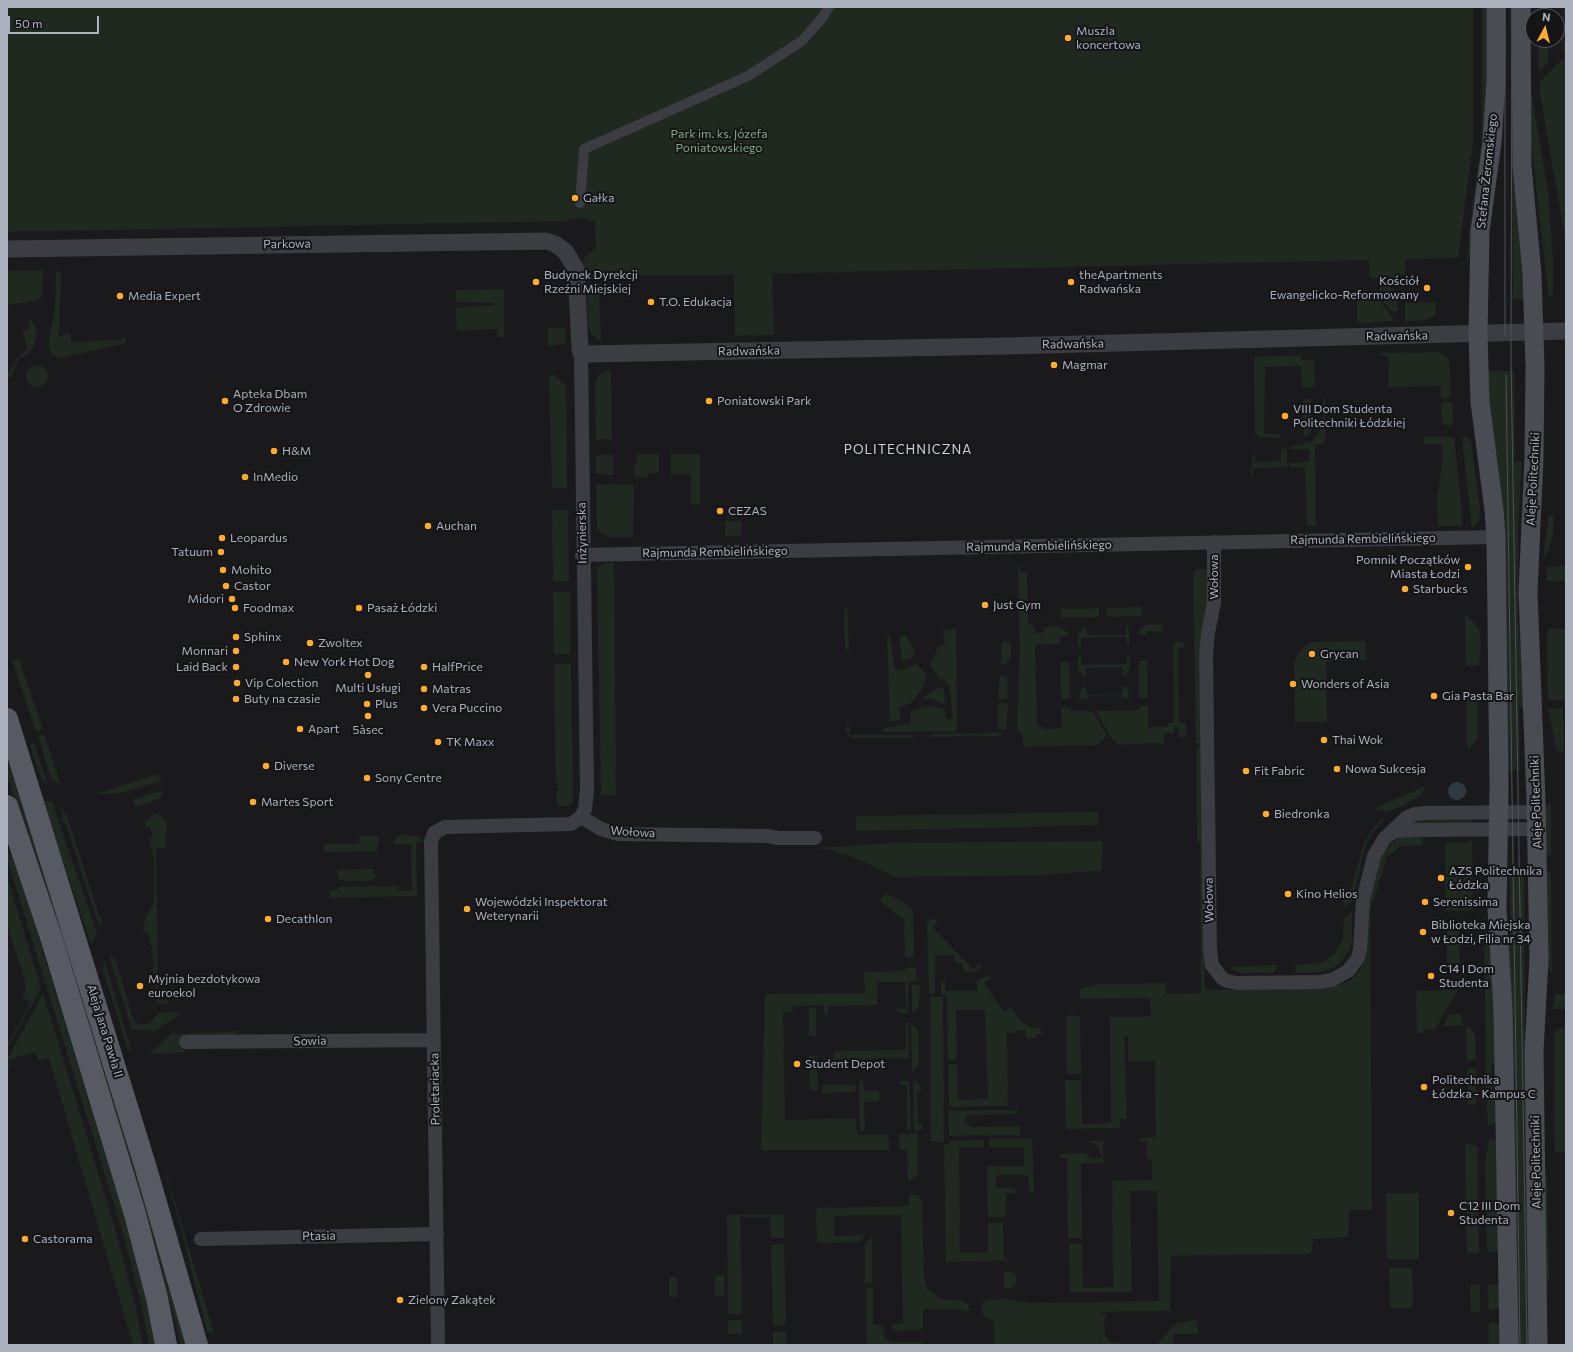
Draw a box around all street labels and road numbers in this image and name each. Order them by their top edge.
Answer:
street label: Stefana Żeromskiego [1474,113,1500,229]
street label: Parkowa [263,236,311,252]
street label: Radwańska [1366,328,1428,344]
street label: Radwańska [1042,336,1104,352]
street label: Radwańska [718,343,780,359]
street label: Aleje Politechniki [1523,432,1543,526]
street label: Inżynierska [574,502,590,564]
street label: Rajmunda Rembielińskiego [1290,531,1436,547]
street label: Rajmunda Rembielińskiego [966,538,1112,554]
street label: Rajmunda Rembielińskiego [642,544,788,560]
street label: Wołowa [1207,555,1221,599]
street label: Aleje Politechniki [1527,755,1545,849]
street label: Wołowa [610,823,656,841]
street label: Wołowa [1201,877,1217,923]
street label: Aleja Jana Pawła II [84,983,126,1079]
street label: Sowia [293,1034,327,1048]
street label: Proletariacka [427,1053,443,1125]
street label: Aleje Politechniki [1528,1115,1544,1209]
street label: Ptasia [302,1229,336,1243]

